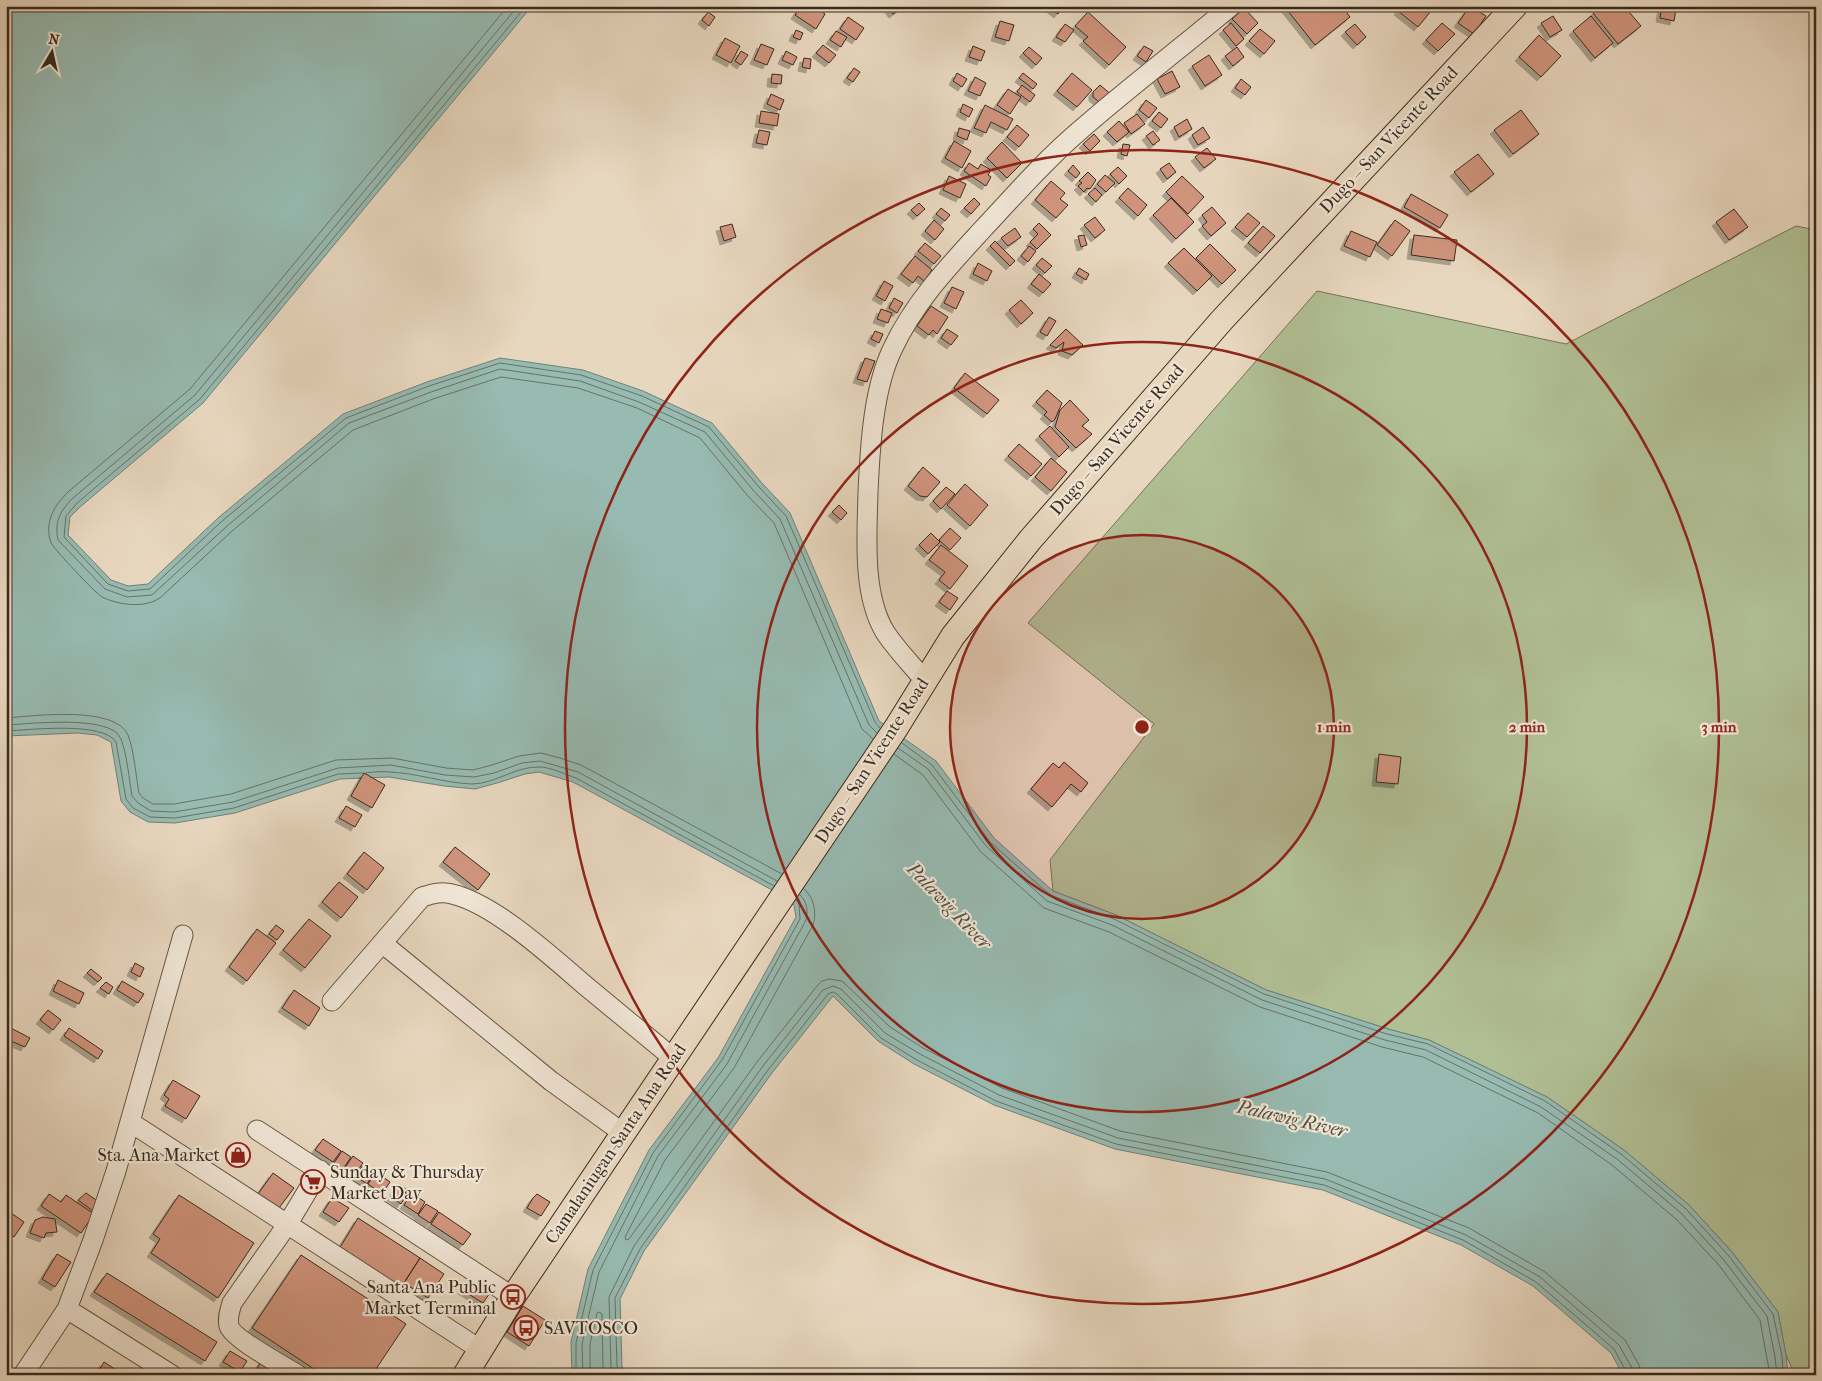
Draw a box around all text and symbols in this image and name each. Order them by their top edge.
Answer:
north arrow [28,28,78,78]
text: N [47,30,61,49]
street label: Dugo – San Vicente Road [1315,62,1463,218]
street label: Dugo – San Vicente Road [1046,360,1188,520]
street label: Dugo – San Vicente Road [811,674,934,848]
centre of rings [1133,718,1151,736]
text: 1 min [1317,718,1351,736]
text: 2 min [1509,718,1546,736]
text: 3 min [1702,718,1737,736]
water label: Palawig River [901,857,997,955]
street label: Camalaniugan-Santa Ana Road [541,1040,691,1248]
water label: Palawig River [1234,1095,1351,1143]
shop icon: Sta. Ana Market [225,1142,251,1168]
place label: Sta. Ana Market [97,1145,221,1166]
place label: Sunday & Thursday Market Day [330,1162,485,1204]
supermarket icon: Sunday & Thursday Market Day [300,1169,326,1195]
place label: Santa Ana Public Market Terminal [364,1277,496,1319]
bus stop icon: Santa Ana Public Market Terminal [500,1284,526,1310]
bus stop icon: SAVTOSCO [513,1315,539,1341]
place label: SAVTOSCO [544,1318,638,1339]

